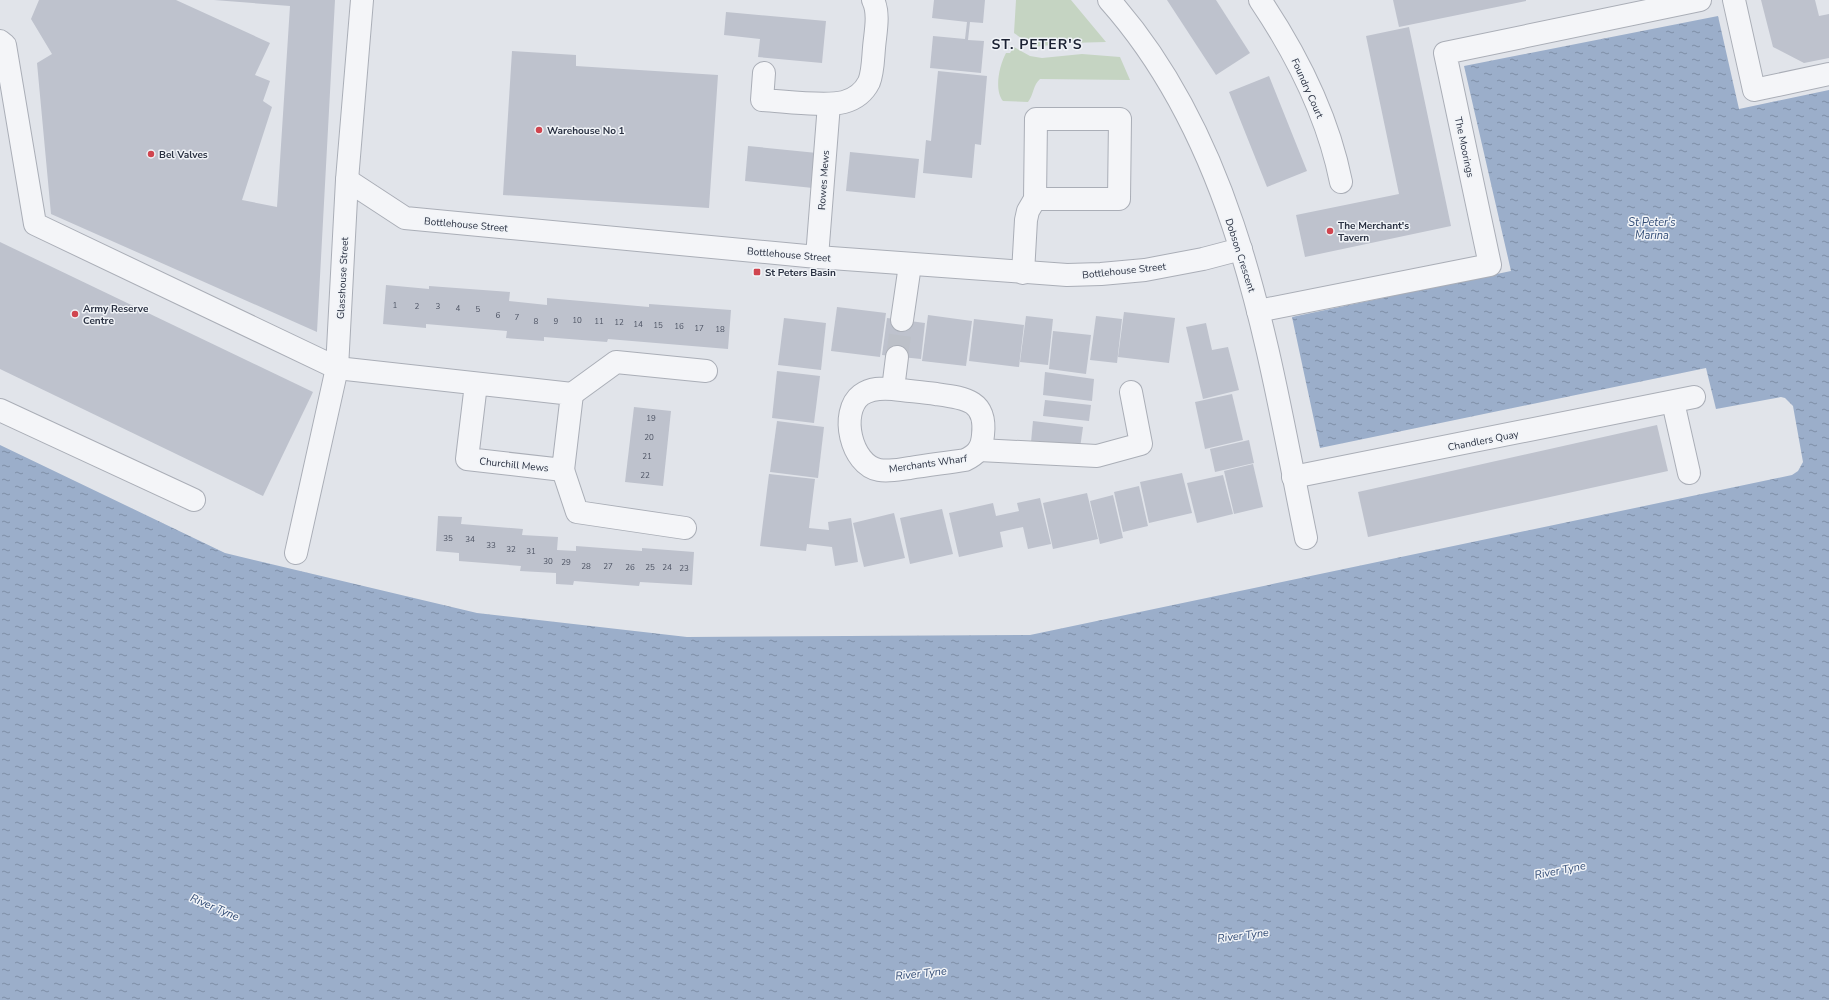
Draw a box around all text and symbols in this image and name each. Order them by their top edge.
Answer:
district label: ST. PETER'S [992,35,1082,54]
street label: Foundry Court [1288,56,1327,121]
street label: The Moorings [1451,116,1477,179]
place label: Warehouse No 1 [547,124,625,138]
marker: Warehouse No 1 [534,125,544,135]
place label: Bel Valves [159,148,208,162]
marker: Bel Valves [146,149,156,159]
street label: Rowes Mews [815,149,833,211]
street label: Bottlehouse Street [423,214,509,236]
water label: St Peter's Marina [1628,215,1676,243]
street label: Dobson Crescent [1222,217,1259,294]
place label: The Merchant's Tavern [1338,219,1409,245]
marker: The Merchant's Tavern [1325,226,1335,236]
street label: Glasshouse Street [334,236,352,319]
street label: Bottlehouse Street [746,244,832,266]
street label: Bottlehouse Street [1082,260,1167,282]
place label: St Peters Basin [765,266,836,280]
marker: St Peters Basin [752,267,762,277]
house number: 1 [393,300,398,311]
house number: 2 [415,301,420,312]
house number: 3 [436,301,441,312]
place label: Army Reserve Centre [83,302,149,328]
house number: 4 [456,303,461,314]
house number: 5 [476,304,481,315]
marker: Army Reserve Centre [70,309,80,319]
house number: 6 [496,310,501,321]
house number: 7 [515,312,520,323]
house number: 10 [572,315,582,326]
house number: 8 [534,316,539,327]
house number: 9 [554,316,559,327]
house number: 11 [594,316,604,327]
house number: 12 [614,317,624,328]
house number: 14 [633,319,643,330]
house number: 15 [653,320,663,331]
house number: 16 [674,321,684,332]
house number: 17 [694,323,704,334]
house number: 18 [715,324,725,335]
house number: 19 [646,413,656,424]
street label: Chandlers Quay [1447,427,1521,455]
house number: 20 [644,432,654,443]
house number: 21 [642,451,652,462]
street label: Merchants Wharf [888,451,969,476]
street label: Churchill Mews [479,454,549,476]
house number: 22 [640,470,650,481]
house number: 35 [443,533,453,544]
house number: 34 [465,534,475,545]
house number: 33 [486,540,496,551]
house number: 32 [506,544,516,555]
house number: 31 [526,546,536,557]
house number: 30 [543,556,553,567]
house number: 29 [561,557,571,568]
house number: 28 [581,561,591,572]
house number: 27 [603,561,613,572]
house number: 26 [625,562,635,573]
house number: 25 [645,562,655,573]
house number: 24 [662,562,672,573]
house number: 23 [679,563,689,574]
water label: River Tyne [1533,858,1587,883]
water label: River Tyne [188,890,242,925]
water label: River Tyne [1216,925,1270,946]
water label: River Tyne [895,963,948,984]

